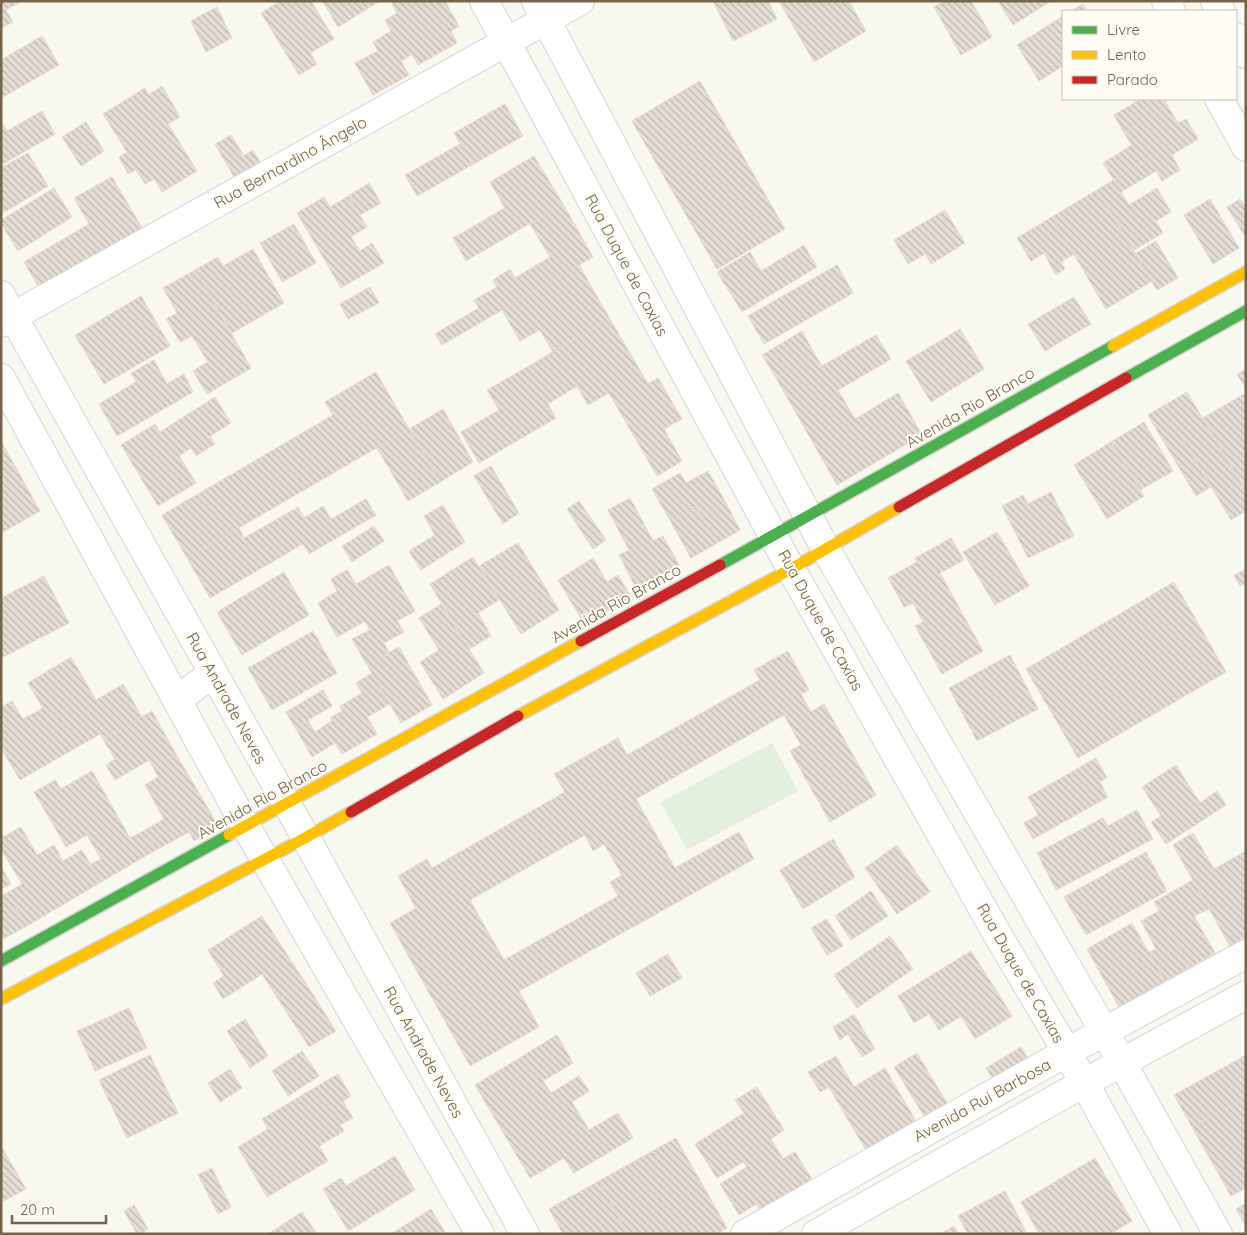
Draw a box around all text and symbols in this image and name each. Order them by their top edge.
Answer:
legend [1062,10,1237,100]
text: Livre [1107,20,1140,39]
text: Lento [1107,45,1146,64]
text: Parado [1107,70,1158,89]
street label: Rua Bernardino Ângelo [210,112,370,212]
street label: Rua Duque de Caxias [581,190,673,340]
street label: Avenida Rio Branco [902,362,1038,452]
street label: Rua Duque de Caxias [774,546,868,694]
street label: Avenida Rio Branco [548,559,684,647]
street label: Rua Andrade Neves [183,629,271,767]
street label: Avenida Rio Branco [194,755,330,843]
street label: Rua Duque de Caxias [973,900,1069,1046]
street label: Rua Andrade Neves [380,983,468,1121]
street label: Avenida Rui Barbosa [910,1054,1054,1146]
scale bar [12,1192,106,1224]
text: 20 m [20,1200,55,1219]

